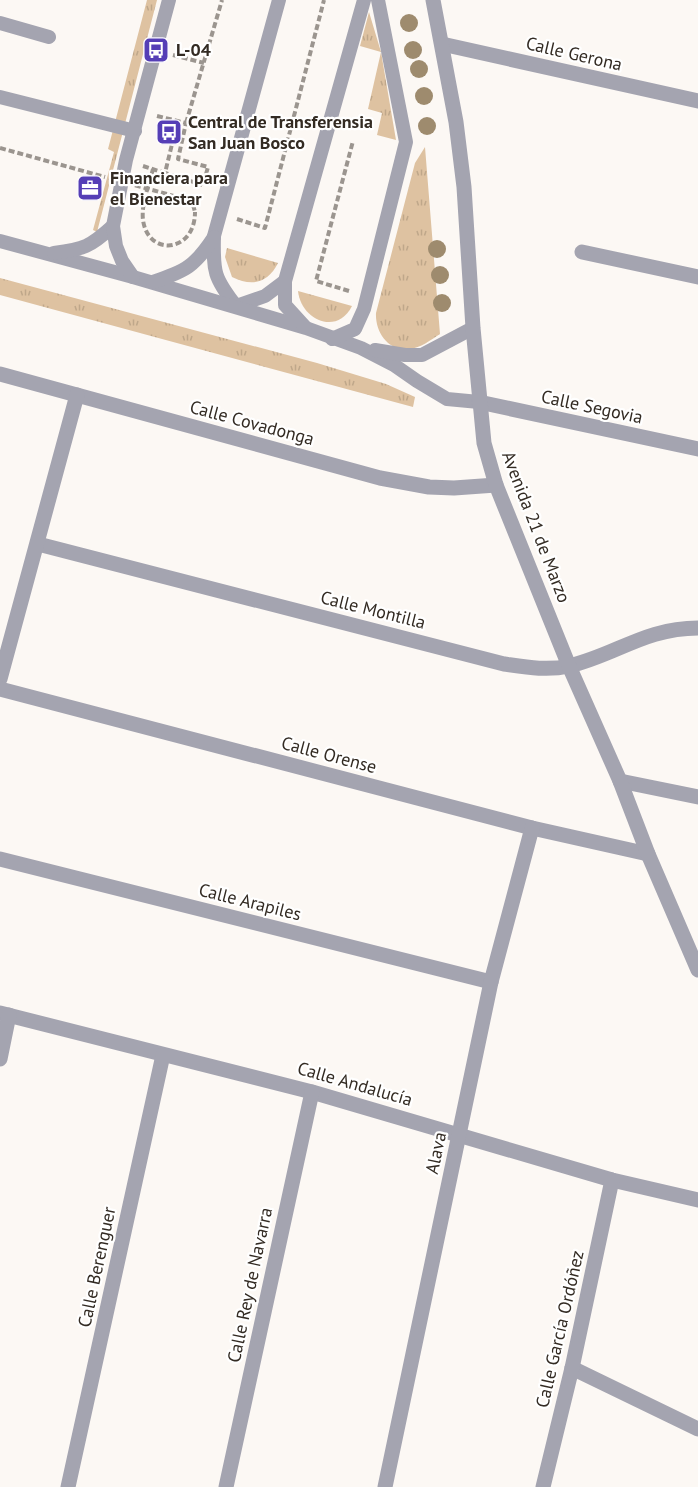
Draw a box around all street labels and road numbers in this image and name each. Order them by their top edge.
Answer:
street label: Calle Gerona [524,31,624,76]
street label: Calle Segovia [539,385,645,429]
street label: Calle Covadonga [187,395,317,450]
street label: Avenida 21 de Marzo [497,448,576,606]
street label: Calle Montilla [318,585,428,634]
street label: Calle Orense [279,731,379,778]
street label: Calle Arapiles [196,878,304,925]
street label: Calle Andalucía [295,1056,415,1111]
street label: Alava [420,1130,451,1176]
street label: Calle Berenguer [73,1204,121,1329]
street label: Calle Rey de Navarra [222,1205,277,1365]
street label: Calle García Ordóñez [530,1248,589,1410]

